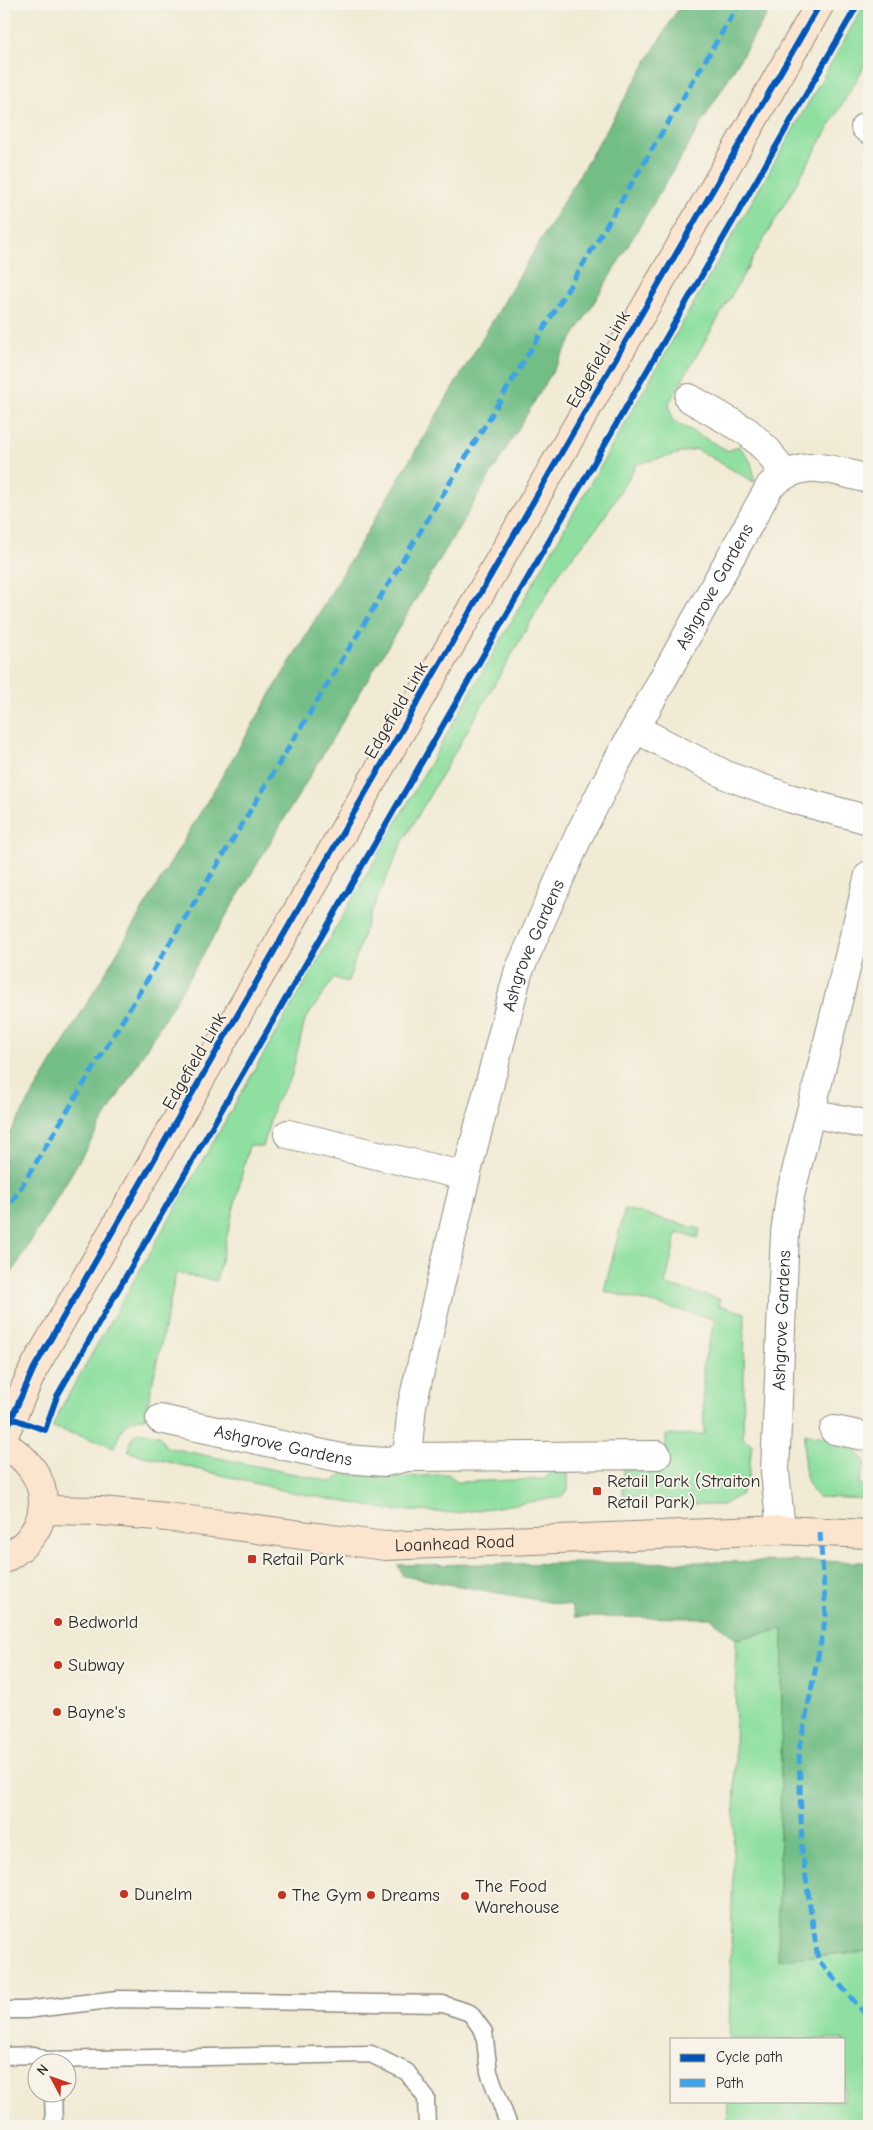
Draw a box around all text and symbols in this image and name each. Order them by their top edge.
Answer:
street label: Edgefield Link [562,307,635,411]
street label: Ashgrove Gardens [671,520,758,653]
street label: Edgefield Link [360,658,433,762]
street label: Ashgrove Gardens [499,876,569,1014]
street label: Edgefield Link [158,1009,231,1113]
street label: Ashgrove Gardens [768,1250,795,1391]
street label: Ashgrove Gardens [212,1421,353,1470]
place label: Retail Park (Straiton Retail Park) [607,1471,761,1513]
marker: Retail Park (Straiton Retail Park) [591,1485,603,1497]
street label: Loanhead Road [394,1531,515,1557]
place label: Retail Park [262,1549,344,1570]
marker: Retail Park [246,1553,258,1565]
place label: Bedworld [68,1612,138,1633]
marker: Bedworld [52,1616,64,1628]
place label: Subway [68,1655,125,1676]
marker: Subway [52,1659,64,1671]
place label: Bayne's [67,1702,125,1723]
marker: Bayne's [51,1706,63,1718]
place label: The Food Warehouse [475,1876,559,1918]
place label: Dunelm [134,1884,192,1905]
place label: The Gym [292,1885,362,1906]
place label: Dreams [381,1885,440,1906]
marker: Dunelm [118,1888,130,1900]
marker: The Gym [276,1889,288,1901]
marker: Dreams [365,1889,377,1901]
marker: The Food Warehouse [459,1890,471,1902]
legend [670,2038,846,2102]
text: Cycle path [716,2048,783,2066]
north arrow [28,2052,78,2102]
text: N [33,2061,52,2079]
text: Path [716,2074,744,2092]

